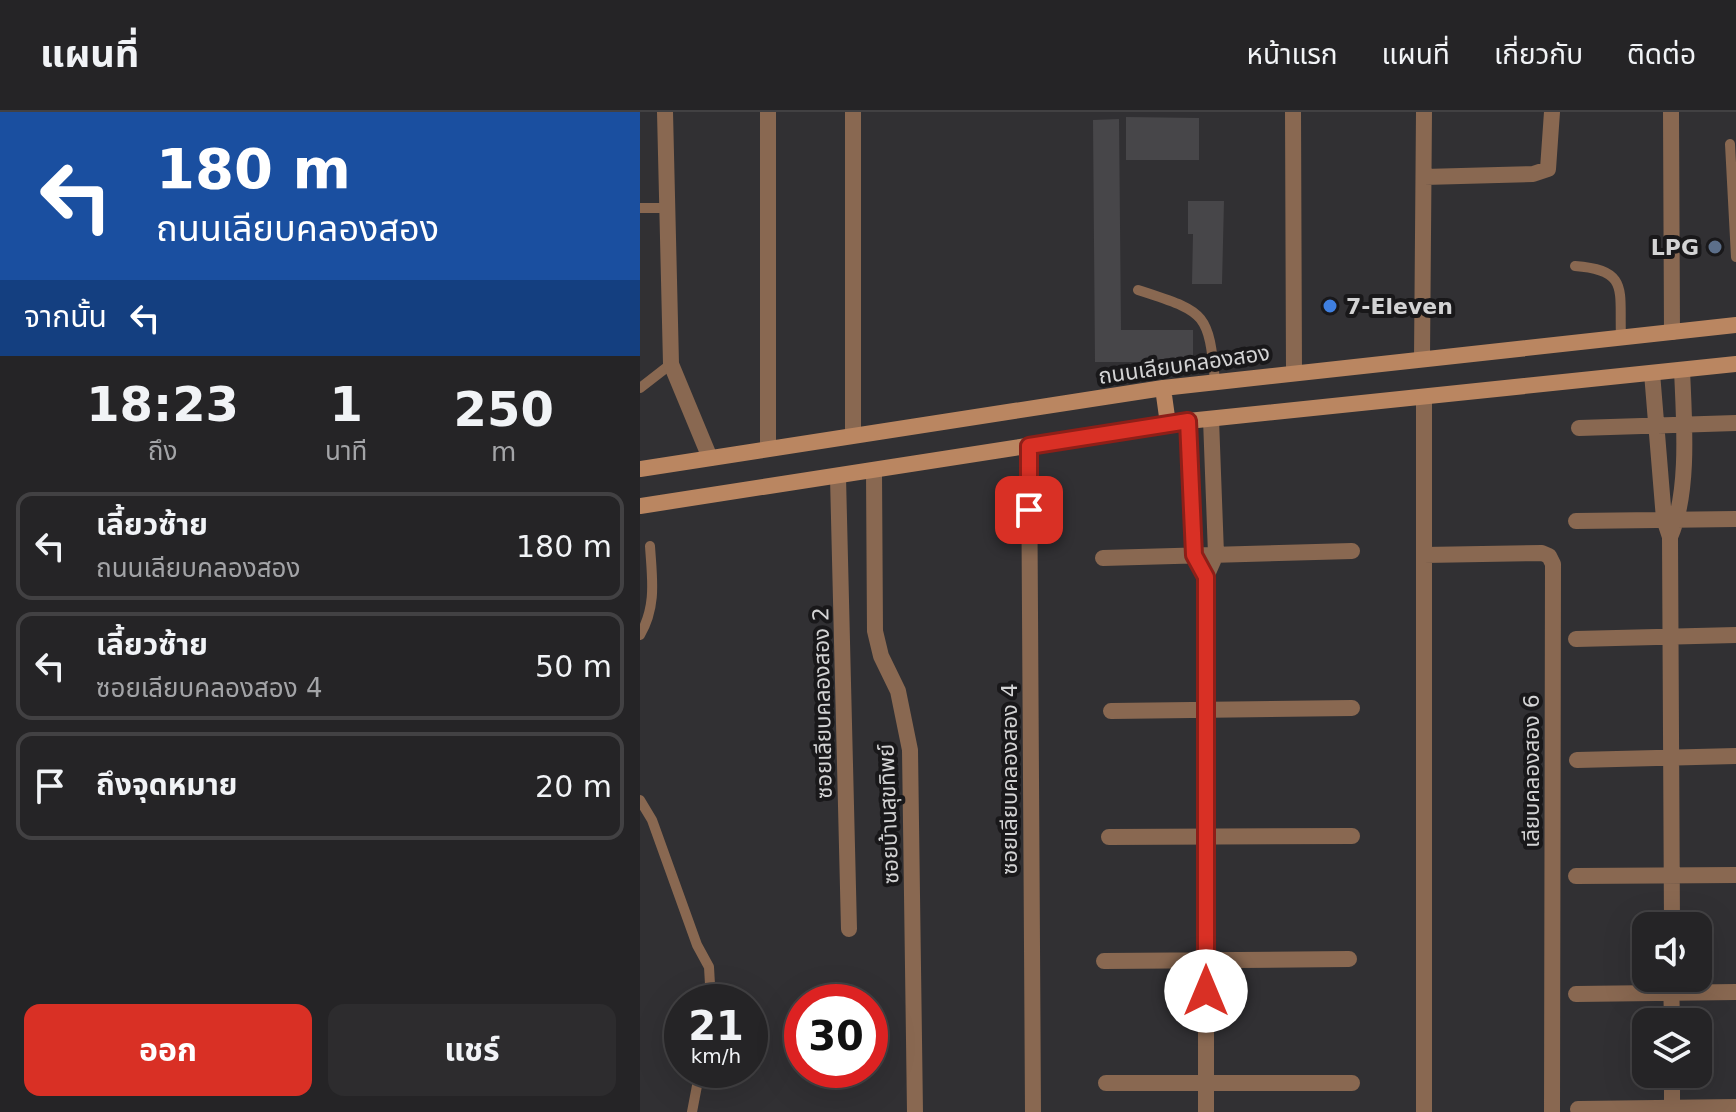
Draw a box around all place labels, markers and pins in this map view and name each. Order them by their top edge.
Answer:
place label: LPG [1651,235,1699,260]
marker: LPG [1706,238,1724,256]
place label: 7-Eleven [1346,294,1453,319]
marker: 7-Eleven [1321,297,1339,315]
pin [995,476,1063,544]

